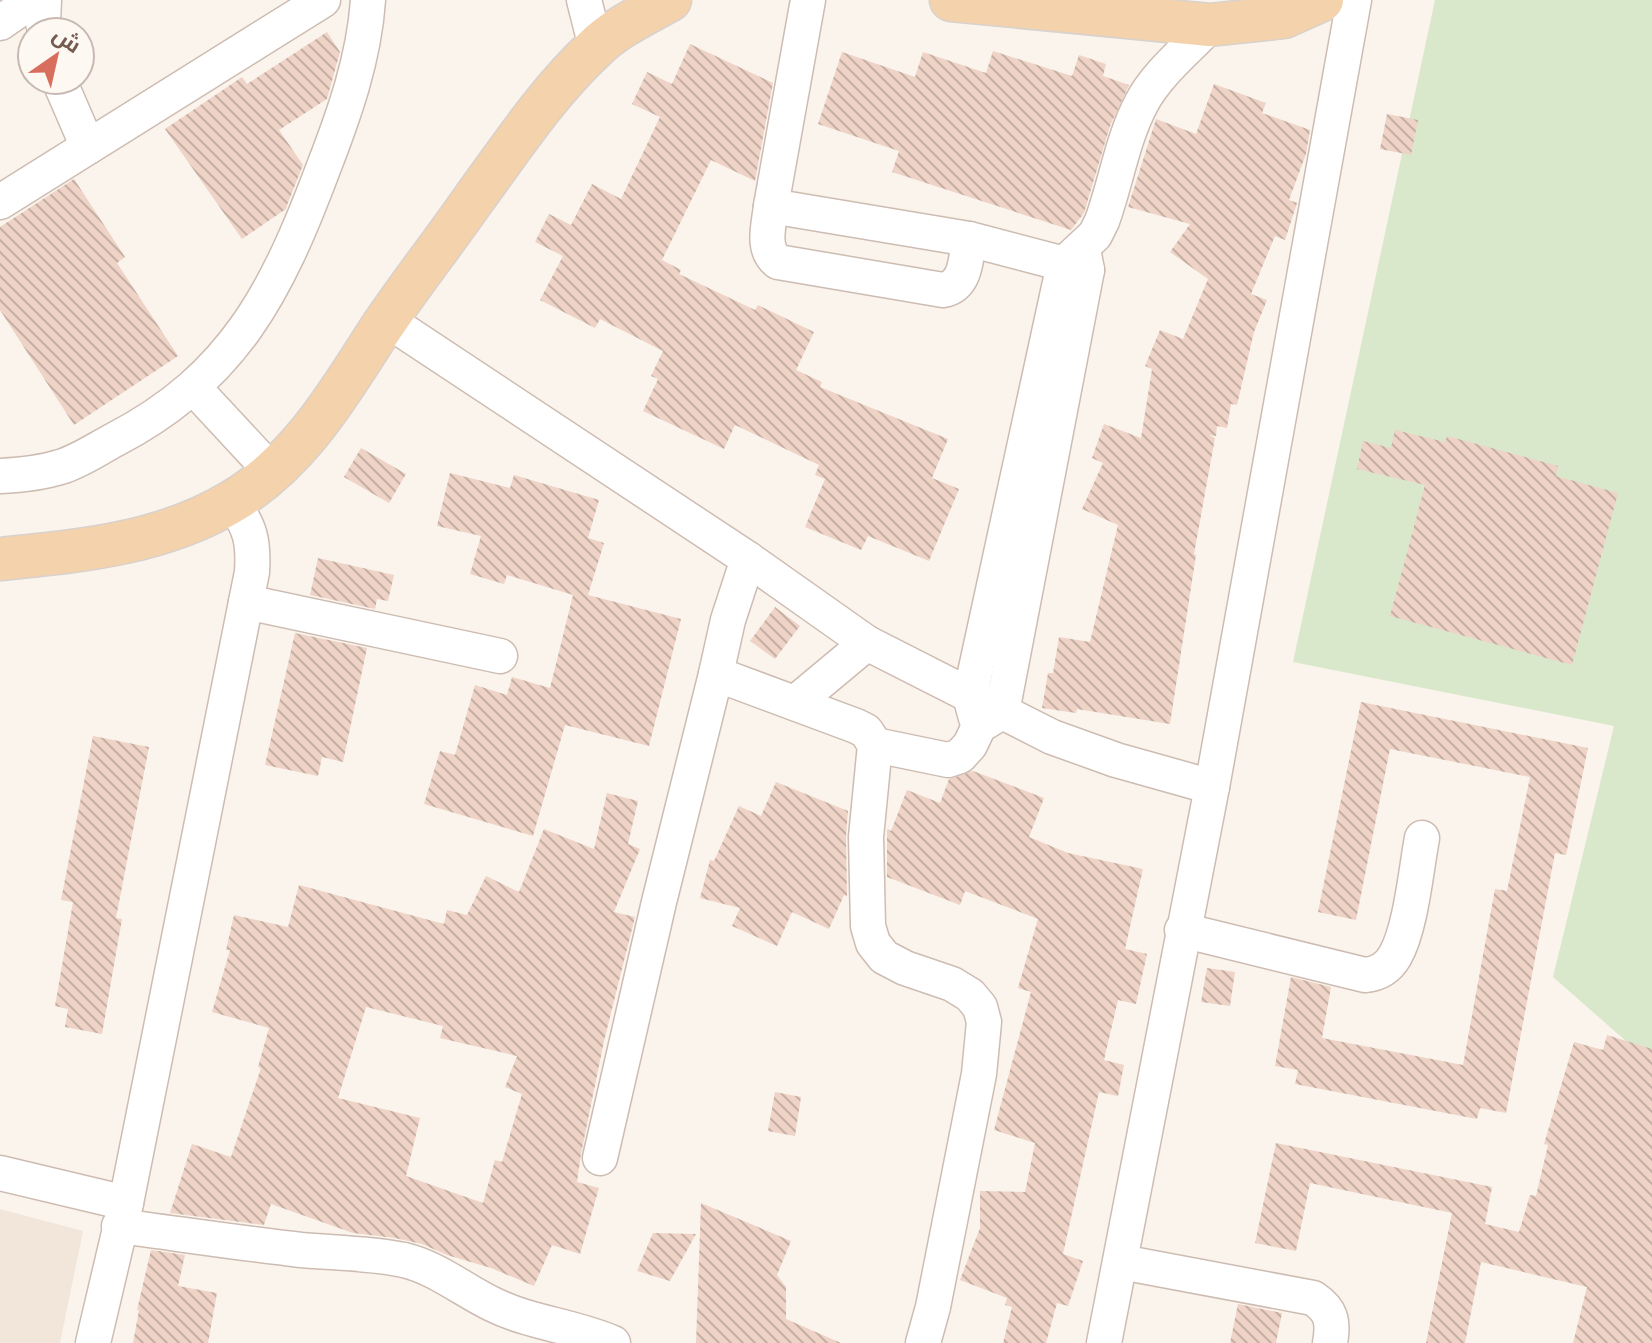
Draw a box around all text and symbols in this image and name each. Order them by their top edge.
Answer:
north arrow [16,16,96,96]
text: ش [47,19,87,60]

